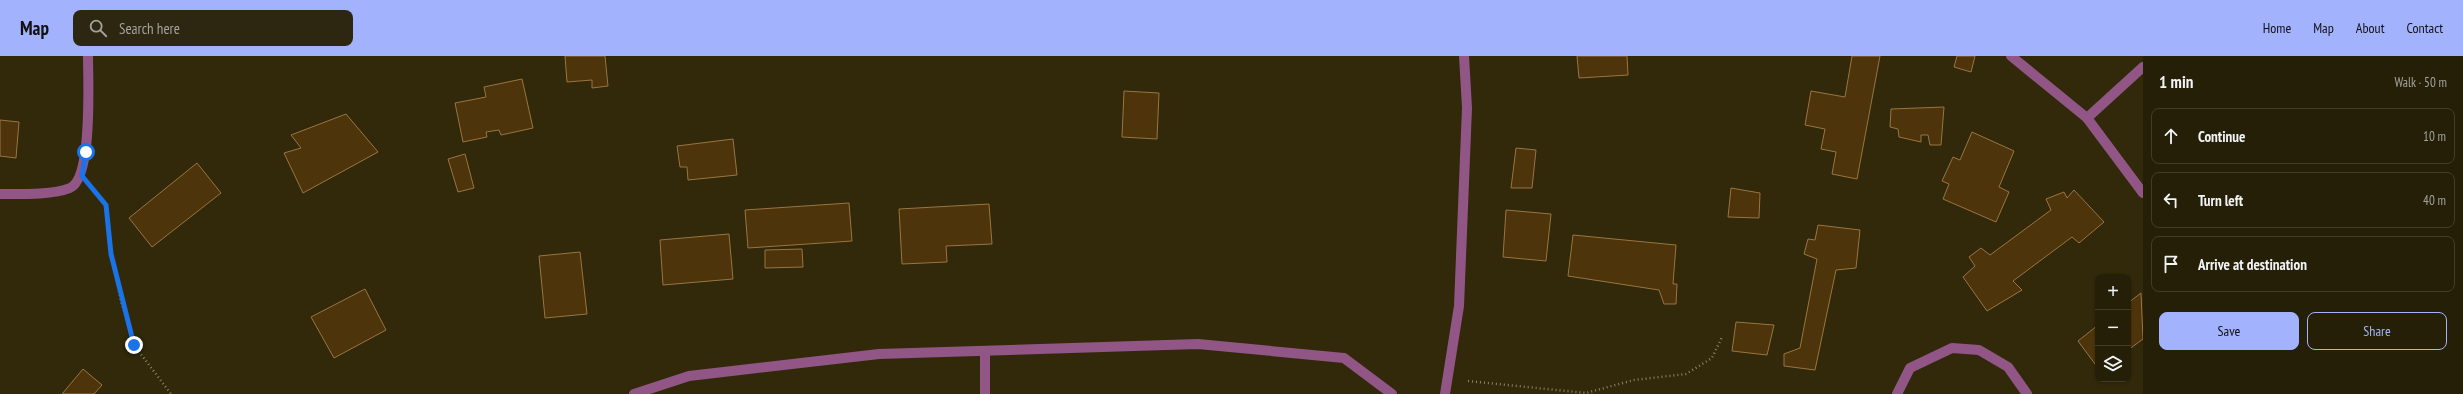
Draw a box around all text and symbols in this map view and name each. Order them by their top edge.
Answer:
search box [73,10,353,46]
text: Map [20,16,49,40]
icon: search [87,17,109,39]
text: Search here [119,19,180,38]
text: Home [2263,19,2291,37]
text: Map [2313,19,2334,37]
text: About [2356,19,2385,37]
text: Contact [2407,19,2443,37]
text: 1 min [2159,71,2193,93]
text: Walk · 50 m [2395,74,2447,91]
icon: ahead [2160,125,2182,147]
text: Continue [2198,127,2245,146]
text: 10 m [2423,128,2446,145]
route start [77,143,95,161]
icon: left [2160,189,2182,211]
text: Turn left [2198,191,2243,210]
text: 40 m [2423,192,2446,209]
icon: arrive [2160,253,2182,275]
text: Arrive at destination [2198,255,2307,274]
map controls [2095,274,2131,382]
button: + [2095,274,2131,310]
button: − [2095,310,2131,346]
button: Save [2159,312,2299,350]
button: Share [2307,312,2447,350]
route end [125,336,143,354]
button: layers [2095,346,2131,382]

